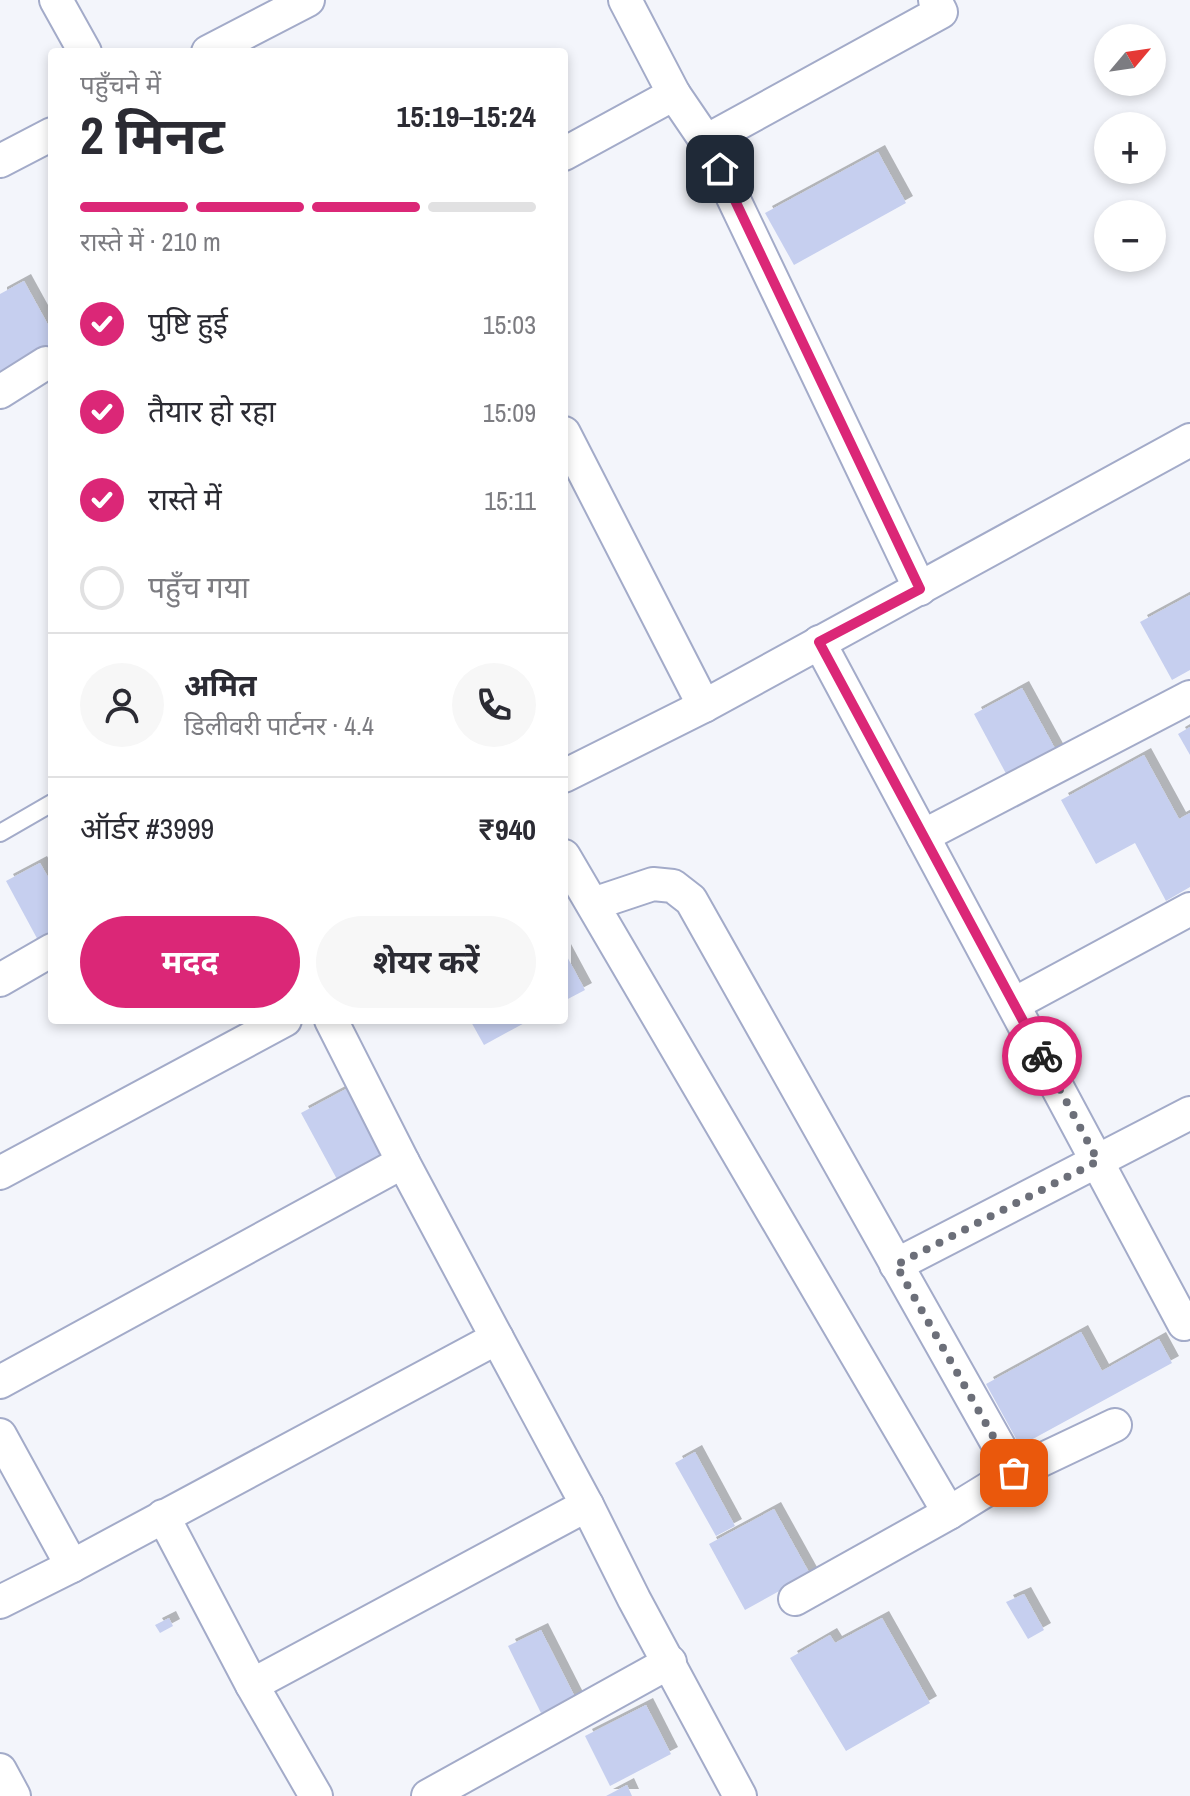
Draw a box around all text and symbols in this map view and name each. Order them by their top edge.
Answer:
north arrow [1094,24,1166,96]
map controls [1094,24,1166,272]
text: पहुँचने में [80,67,161,102]
text: 15:19–15:24 [397,96,536,136]
text: 2 मिनट [80,100,225,170]
button: + [1094,112,1166,184]
pin [686,135,754,203]
icon: home [698,147,742,191]
button: − [1094,200,1166,272]
text: रास्ते में · 210 m [80,224,221,259]
icon: check [80,302,124,346]
text: पुष्टि हुई [148,303,228,343]
text: 15:03 [483,307,536,342]
icon: check [80,390,124,434]
text: तैयार हो रहा [148,391,276,431]
text: 15:09 [483,395,536,430]
icon: check [80,478,124,522]
text: रास्ते में [148,479,222,519]
text: 15:11 [484,483,536,518]
text: पहुँच गया [148,567,249,607]
button: person [80,663,164,747]
button: phone [452,663,536,747]
text: अमित [184,665,257,705]
text: डिलीवरी पार्टनर · 4.4 [184,708,374,743]
text: ऑर्डर #3999 [80,808,214,848]
text: ₹940 [478,809,536,849]
button: मदद [80,916,300,1008]
button: शेयर करें [316,916,536,1008]
courier [1002,1016,1082,1096]
icon: bike [1020,1034,1064,1078]
pin [980,1439,1048,1507]
icon: bag [992,1451,1036,1495]

